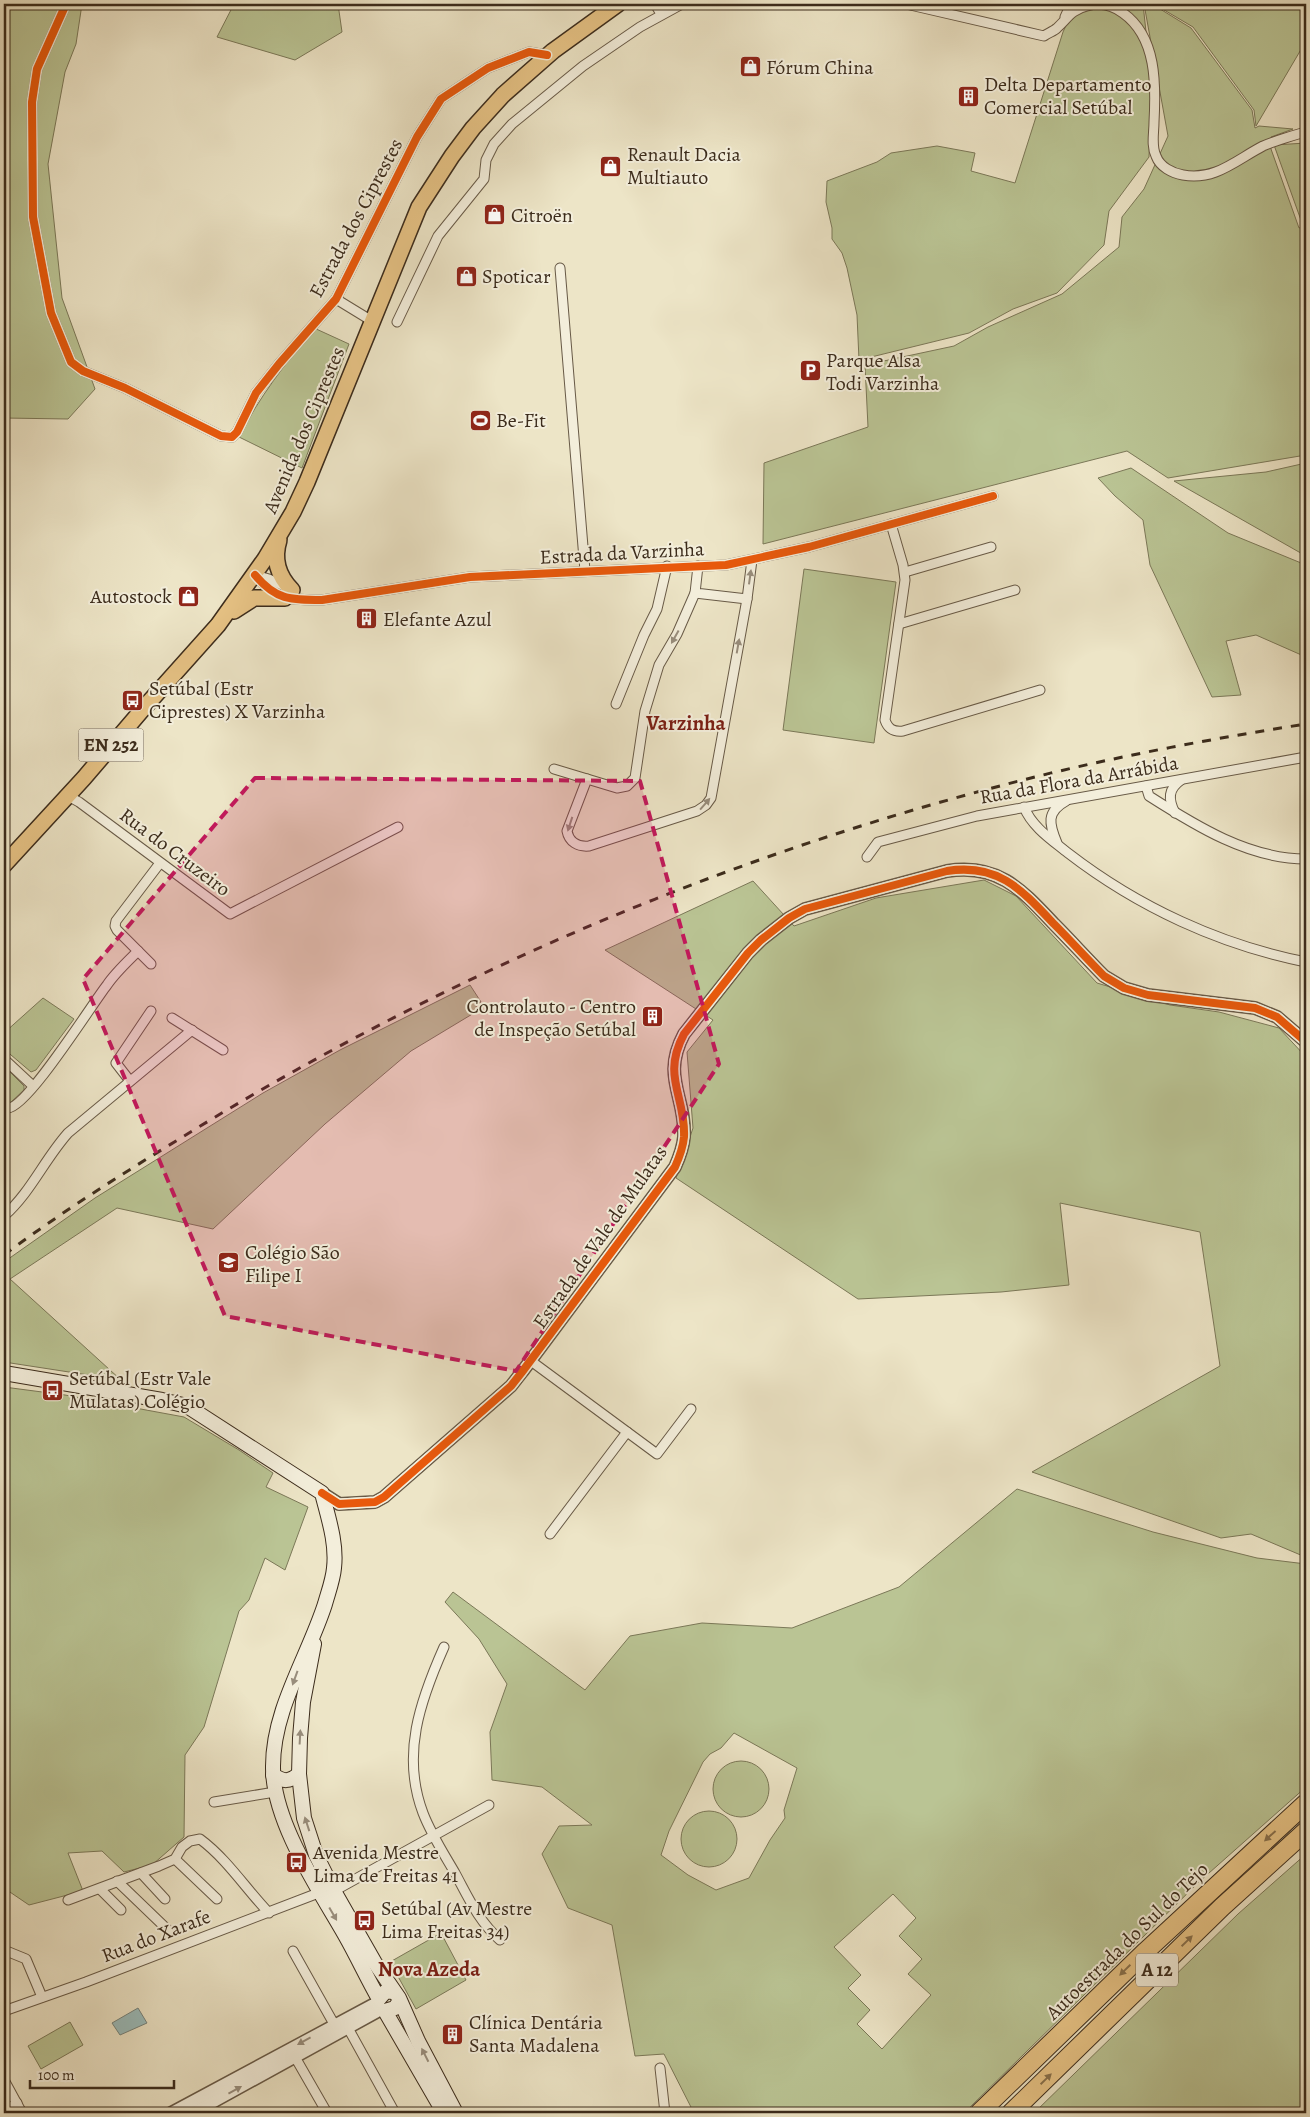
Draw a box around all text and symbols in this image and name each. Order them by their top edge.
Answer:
place label: Fórum China [766,54,874,81]
shop icon: Fórum China [738,55,762,79]
place label: Delta Departamento Comercial Setúbal [984,71,1151,121]
building icon: Delta Departamento Comercial Setúbal [956,84,980,108]
street label: Estrada dos Ciprestes [303,134,409,302]
place label: Renault Dacia Multiauto [627,141,742,191]
shop icon: Renault Dacia Multiauto [599,154,623,178]
place label: Citroën [511,202,573,229]
shop icon: Citroën [483,203,507,227]
place label: Spoticar [482,263,551,290]
shop icon: Spoticar [454,264,478,288]
street label: Avenida dos Ciprestes [256,343,351,518]
place label: Parque Alsa Todi Varzinha [826,347,940,397]
parking icon: Parque Alsa Todi Varzinha [798,359,822,383]
place label: Be-Fit [496,407,546,434]
sports icon: Be-Fit [468,408,492,432]
street label: Estrada da Varzinha [539,535,706,571]
one-way arrow [746,569,754,585]
place label: Autostock [89,583,172,610]
shop icon: Autostock [176,584,200,608]
place label: Elefante Azul [383,606,492,633]
building icon: Elefante Azul [355,607,379,631]
one-way arrow [671,630,679,644]
one-way arrow [735,638,743,654]
place label: Setúbal (Estr Ciprestes) X Varzinha [149,675,326,725]
bus stop icon: Setúbal (Estr Ciprestes) X Varzinha [121,688,145,712]
district label: Varzinha [645,709,727,737]
road number: EN 252 [78,728,144,762]
street label: Rua da Flora da Arrábida [978,749,1181,811]
one-way arrow [700,798,711,810]
street label: Rua do Cruzeiro [114,801,236,903]
one-way arrow [565,817,573,832]
place label: Controlauto - Centro de Inspeção Setúbal [467,993,636,1043]
building icon: Controlauto - Centro de Inspeção Setúbal [640,1005,664,1029]
street label: Estrada de Vale de Mulatas [526,1140,674,1334]
place label: Colégio São Filipe I [245,1239,340,1289]
school or university icon: Colégio São Filipe I [217,1251,241,1275]
place label: Setúbal (Estr Vale Mulatas) Colégio [69,1365,211,1415]
bus stop icon: Setúbal (Estr Vale Mulatas) Colégio [41,1378,65,1402]
one-way arrow [291,1671,299,1686]
one-way arrow [297,1729,305,1745]
one-way arrow [302,1817,310,1832]
one-way arrow [1264,1830,1276,1842]
place label: Avenida Mestre Lima de Freitas 41 [312,1839,458,1889]
bus stop icon: Avenida Mestre Lima de Freitas 41 [285,1851,309,1875]
street label: Autoestrada do Sul do Tejo [1039,1856,1214,2027]
place label: Setúbal (Av Mestre Lima Freitas 34) [381,1895,532,1945]
street label: Rua do Xarafe [98,1903,214,1969]
one-way arrow [329,1907,337,1922]
bus stop icon: Setúbal (Av Mestre Lima Freitas 34) [353,1908,377,1932]
one-way arrow [1181,1935,1193,1947]
road number: A 12 [1136,1954,1178,1986]
district label: Nova Azeda [378,1955,481,1983]
one-way arrow [1120,1964,1132,1976]
place label: Clínica Dentária Santa Madalena [469,2009,603,2059]
building icon: Clínica Dentária Santa Madalena [441,2022,465,2046]
one-way arrow [297,2037,312,2045]
one-way arrow [421,2048,429,2062]
scale bar [30,2057,174,2089]
text: 100 m [38,2065,75,2085]
one-way arrow [1040,2073,1052,2085]
one-way arrow [228,2086,243,2094]

